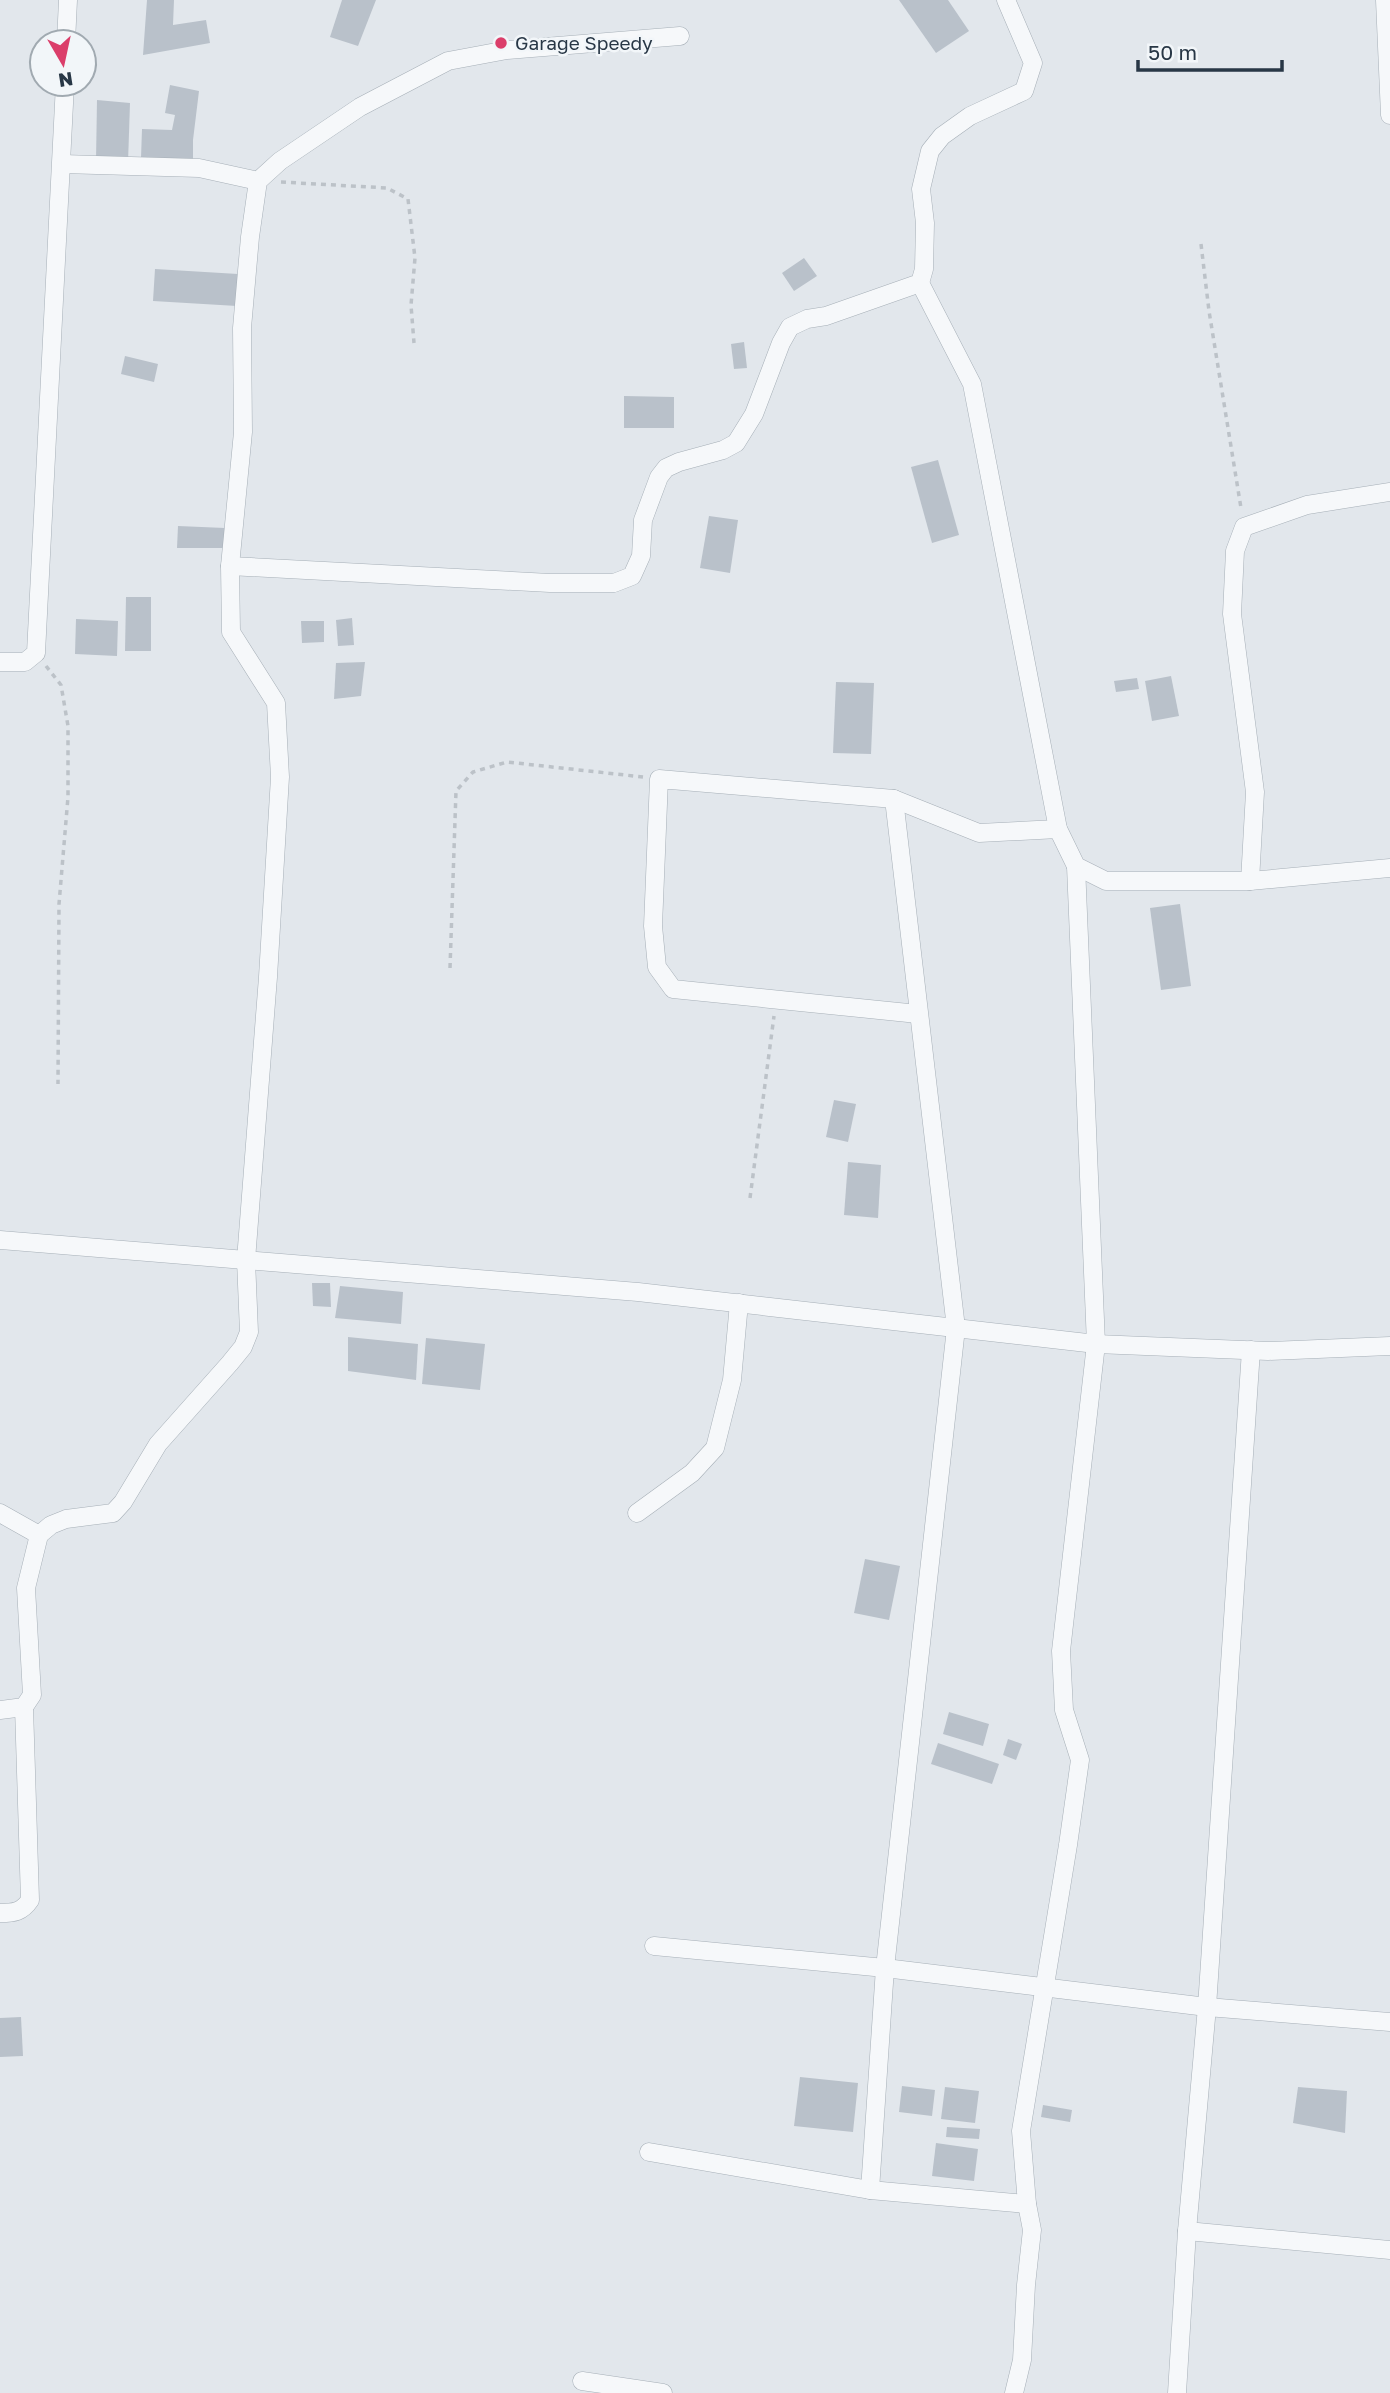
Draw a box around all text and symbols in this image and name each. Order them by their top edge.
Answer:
north arrow [28,28,98,98]
scale bar [1138,28,1282,72]
place label: Garage Speedy [515,31,653,54]
marker: Garage Speedy [493,35,509,51]
text: 50 m [1148,39,1197,65]
text: N [57,68,75,93]

